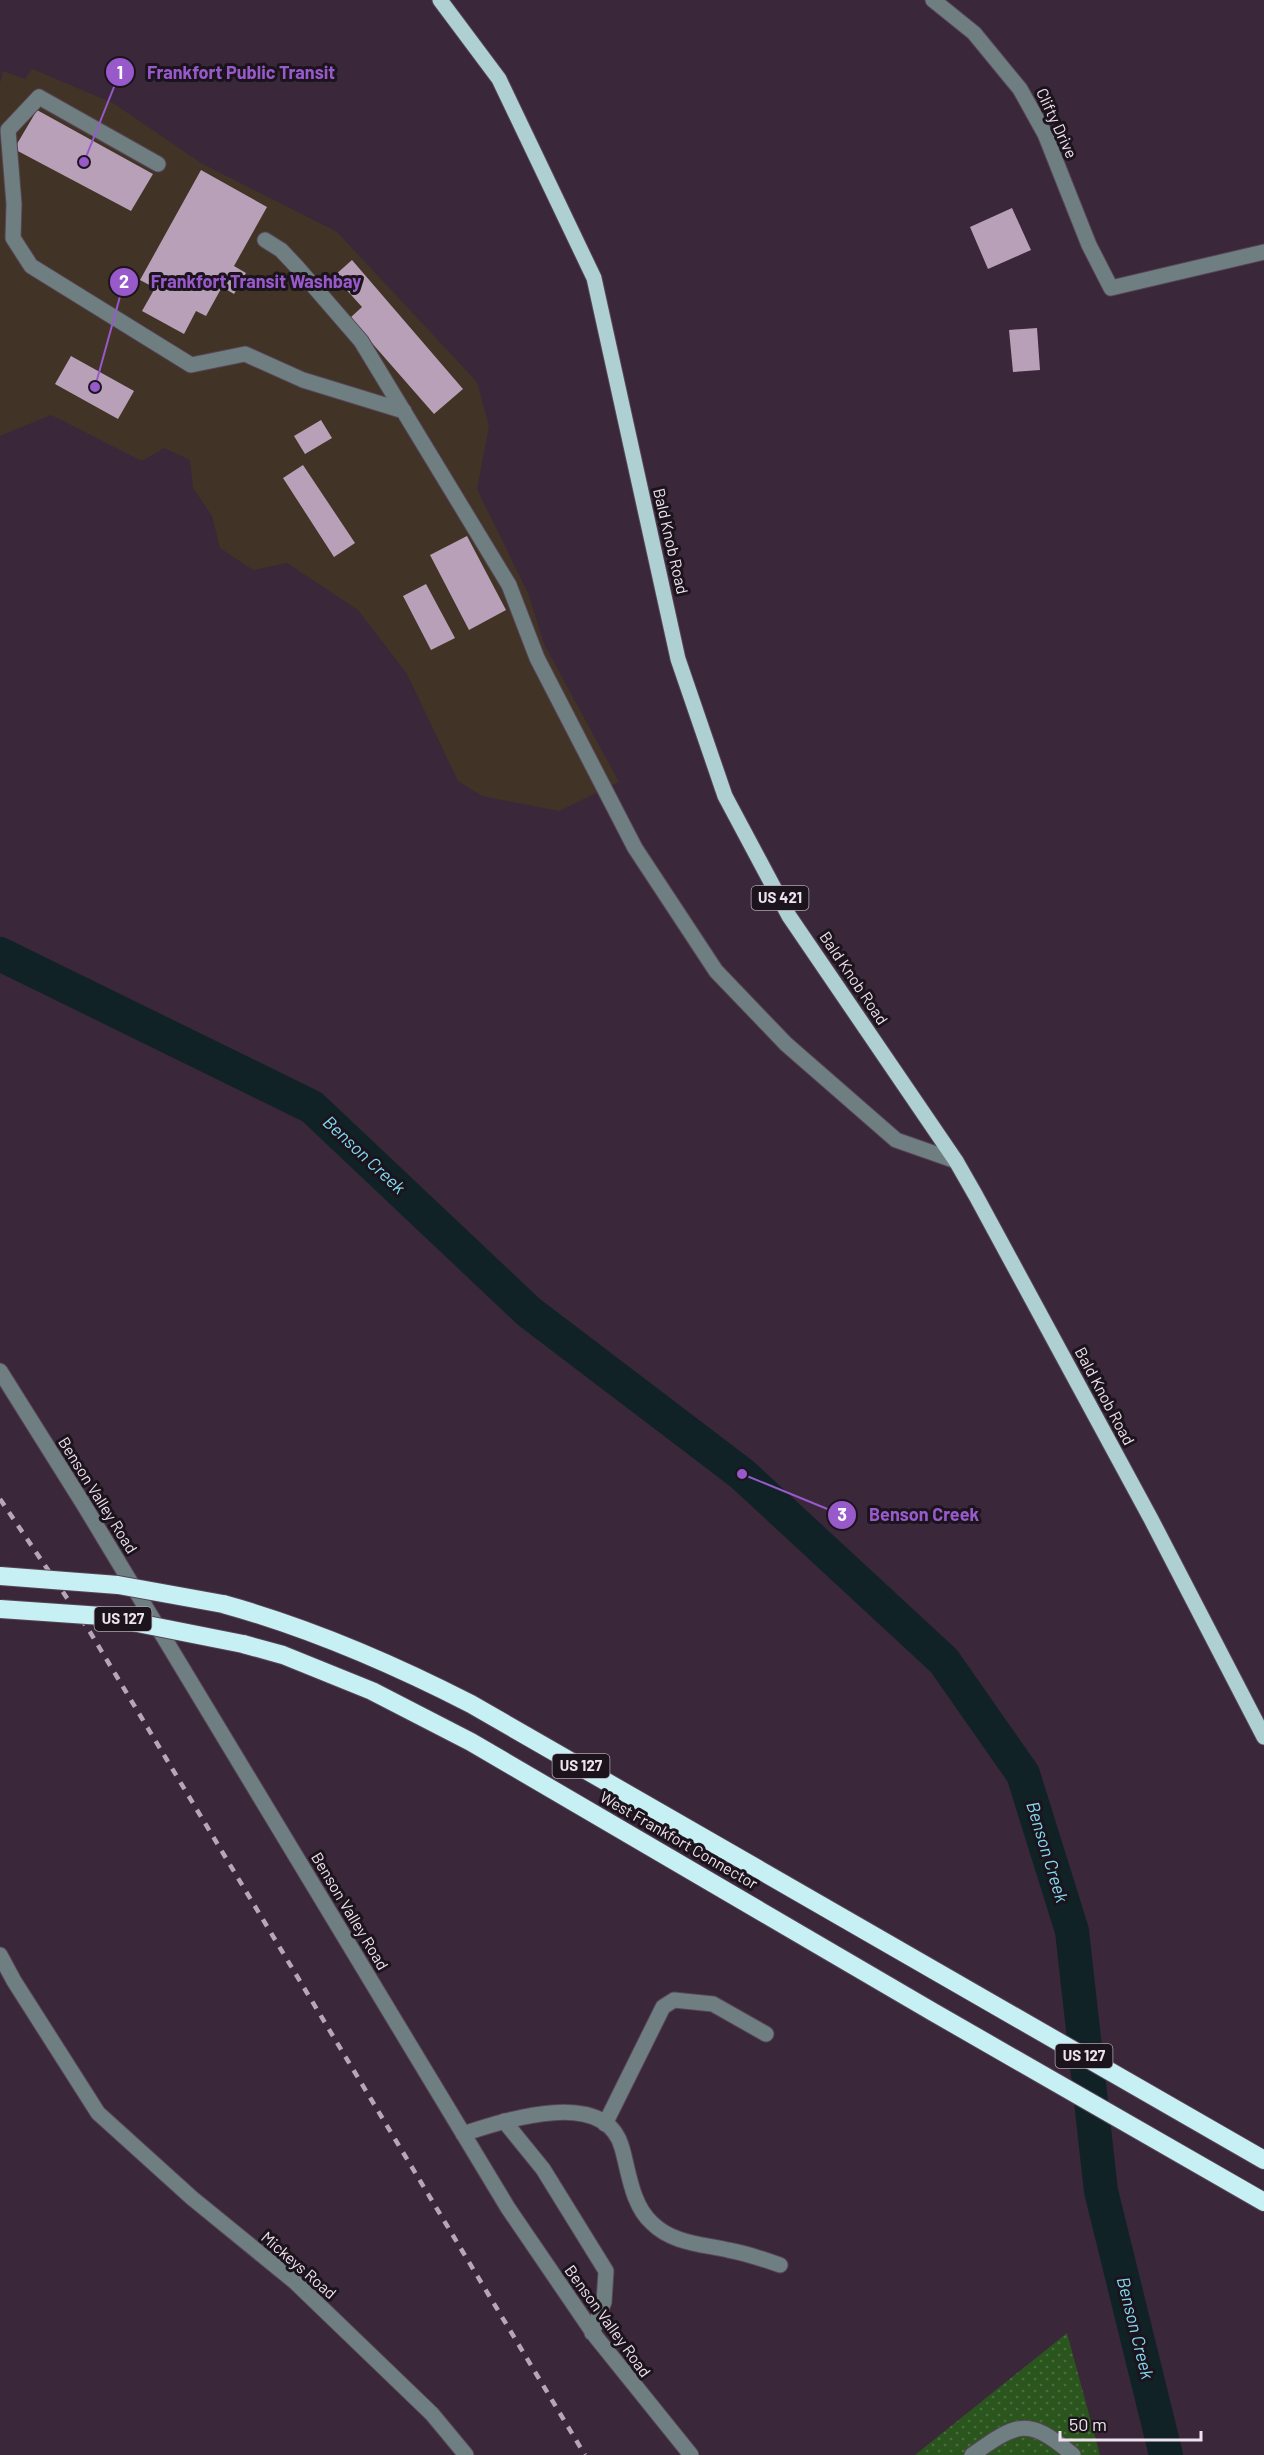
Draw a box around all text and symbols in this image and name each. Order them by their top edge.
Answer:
callout: Frankfort Public Transit [105,54,347,90]
text: 1 [117,61,123,83]
text: Frankfort Public Transit [147,61,335,83]
street label: Clifty Drive [1033,85,1082,161]
callout: Frankfort Transit Washbay [109,264,373,300]
text: 2 [119,270,129,292]
text: Frankfort Transit Washbay [151,270,361,292]
street label: Bald Knob Road [650,486,693,596]
road number: US 421 [752,886,808,910]
street label: Bald Knob Road [816,928,893,1028]
water label: Benson Creek [319,1111,411,1198]
street label: Bald Knob Road [1072,1344,1139,1448]
street label: Benson Valley Road [55,1433,142,1557]
callout: Benson Creek [827,1497,991,1533]
text: 3 [837,1503,847,1525]
text: Benson Creek [869,1503,979,1525]
road number: US 127 [94,1607,152,1631]
road number: US 127 [552,1754,610,1778]
street label: West Frankfort Connector [597,1787,762,1893]
water label: Benson Creek [1022,1798,1074,1905]
street label: Benson Valley Road [308,1848,393,1973]
road number: US 127 [1056,2044,1112,2068]
street label: Mickeys Road [258,2227,341,2302]
street label: Benson Valley Road [561,2261,655,2380]
water label: Benson Creek [1113,2274,1159,2381]
scale bar [1060,2404,1201,2442]
text: 50 m [1069,2413,1107,2435]

